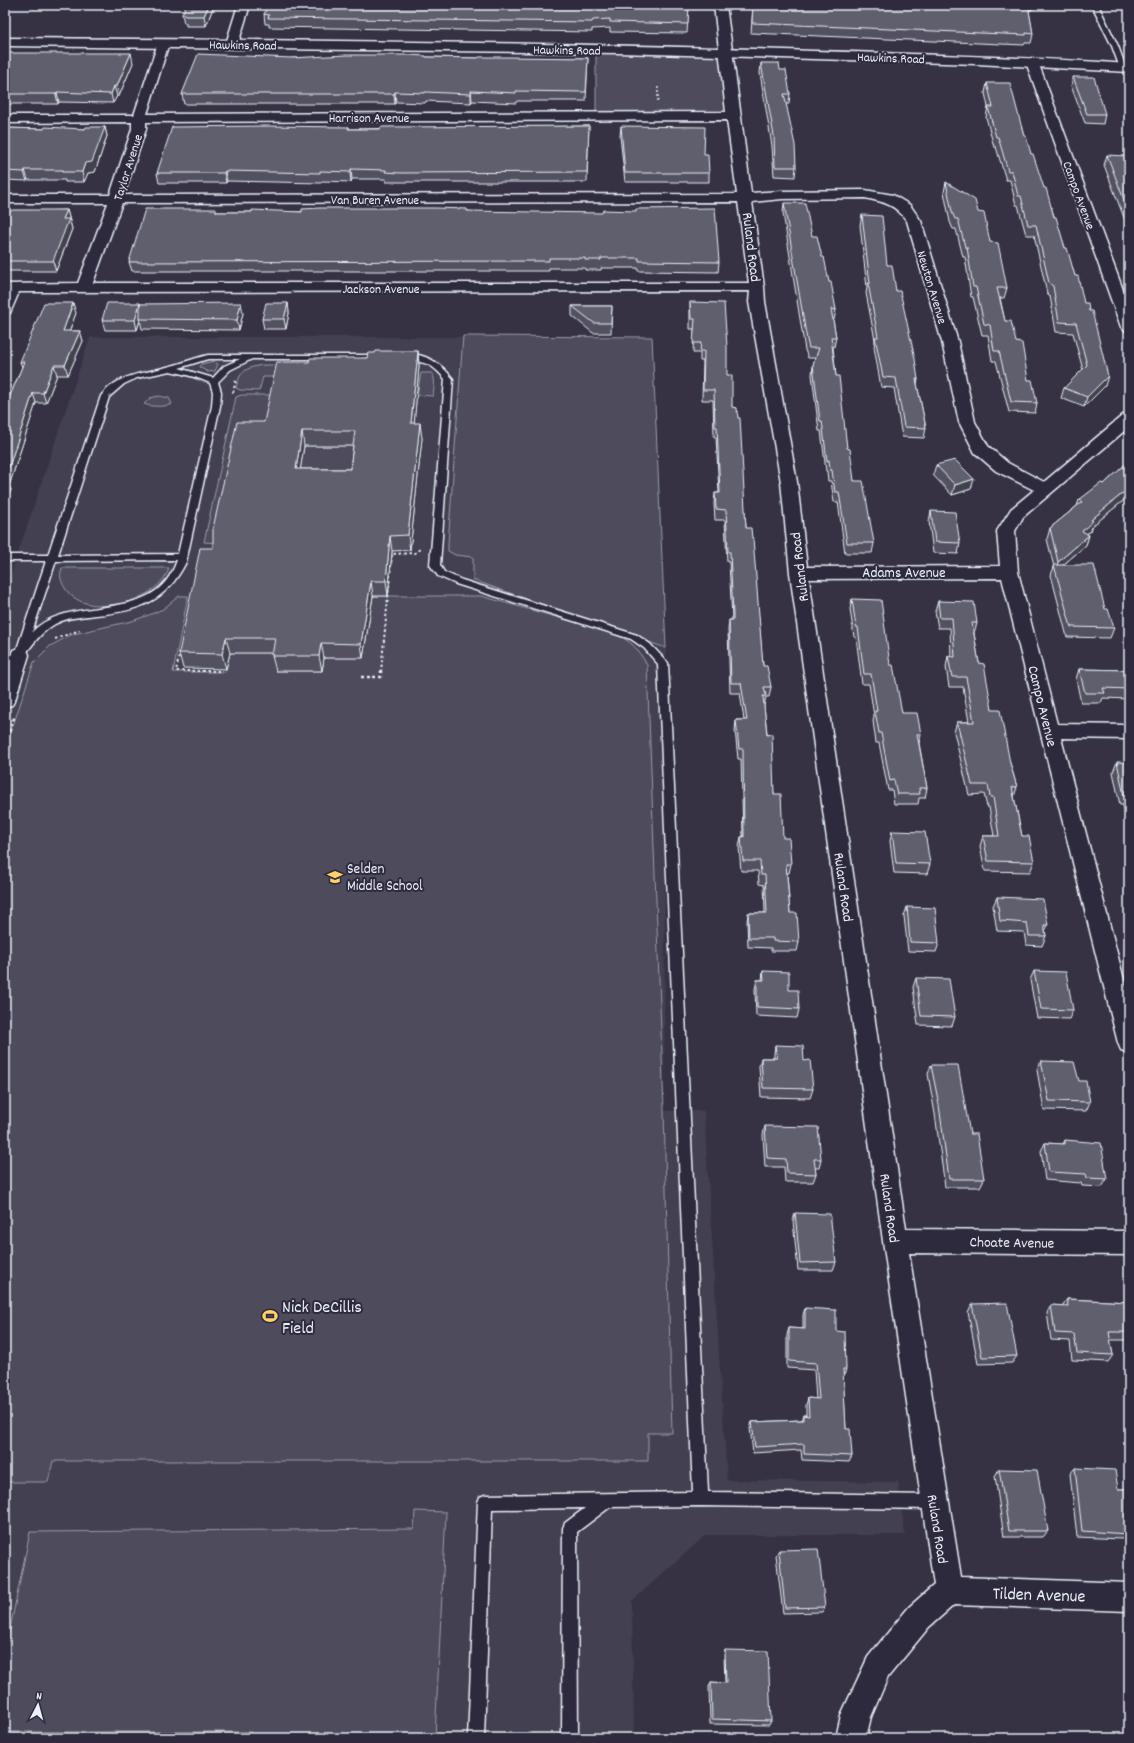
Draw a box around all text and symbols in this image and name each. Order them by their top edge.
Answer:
street label: Hawkins Road [209,36,277,57]
street label: Hawkins Road [533,41,601,62]
street label: Hawkins Road [857,49,925,70]
street label: Harrison Avenue [329,110,410,129]
street label: Taylor Avenue [110,132,149,203]
street label: Campo Avenue [1056,159,1099,233]
street label: Van Buren Avenue [331,192,419,211]
street label: Ruland Road [735,211,765,283]
street label: Newton Avenue [910,249,951,327]
street label: Jackson Avenue [342,281,420,300]
street label: Ruland Road [786,531,816,603]
street label: Adams Avenue [862,563,946,585]
street label: Campo Avenue [1020,664,1062,750]
street label: Ruland Road [826,851,858,923]
place label: Selden Middle School [347,859,423,898]
school or university icon: Selden Middle School [326,868,344,886]
street label: Ruland Road [872,1172,904,1244]
street label: Choate Avenue [969,1232,1055,1256]
place label: Nick DeCillis Field [282,1296,362,1342]
sports icon: Nick DeCillis Field [261,1307,279,1325]
street label: Ruland Road [920,1493,952,1566]
street label: Tilden Avenue [992,1582,1086,1611]
north arrow [18,1685,58,1725]
text: N [35,1689,43,1705]

